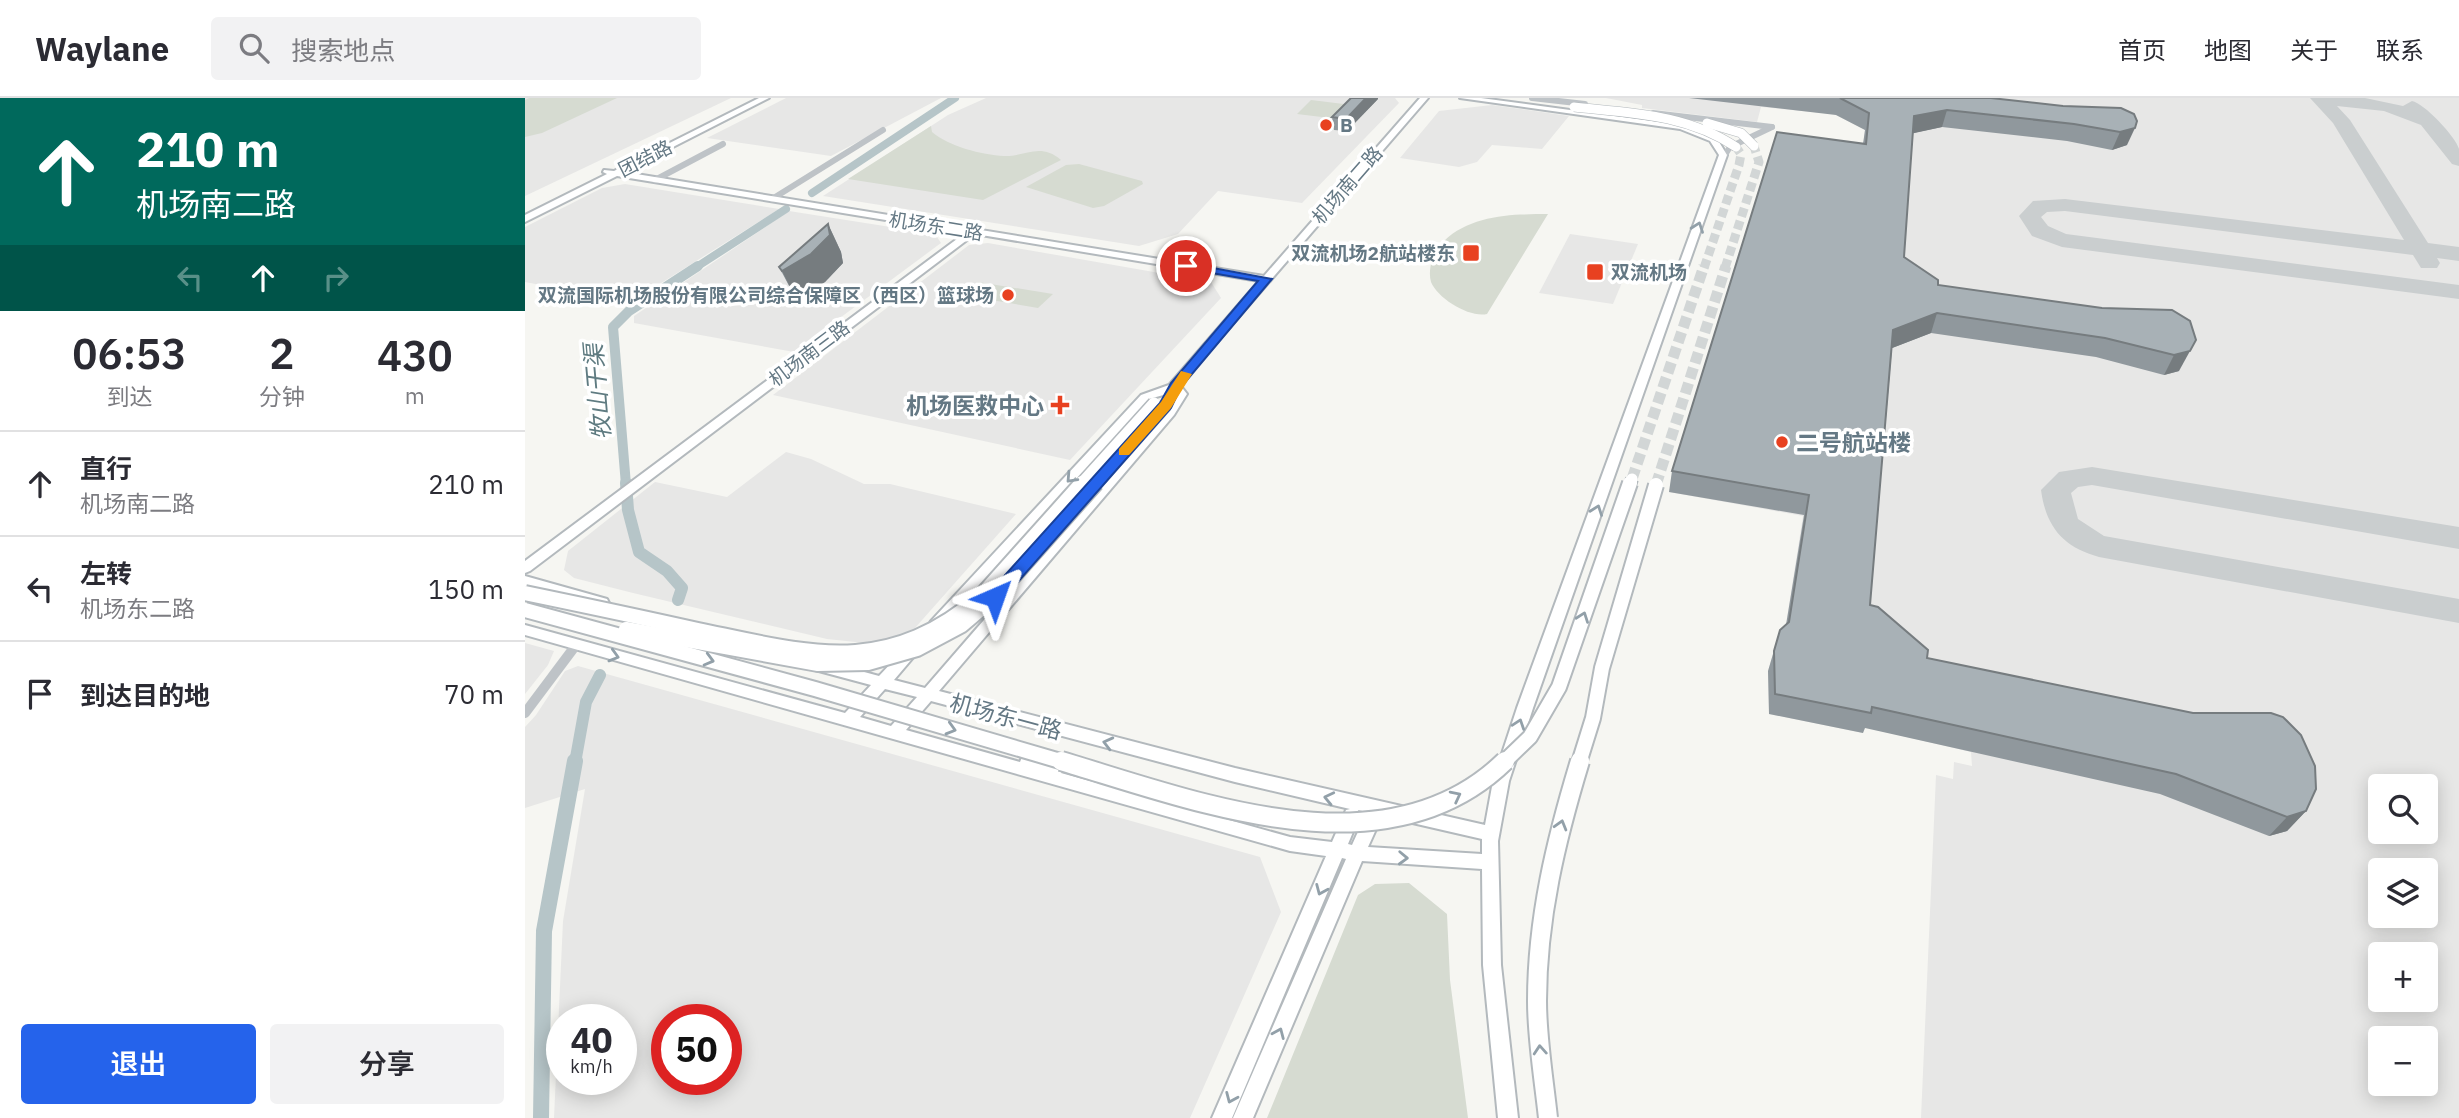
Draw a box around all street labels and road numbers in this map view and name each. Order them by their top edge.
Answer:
street label: 团结路 [614,134,676,182]
street label: 机场南二路 [1307,141,1387,229]
street label: 机场东二路 [887,207,985,245]
street label: 机场南三路 [764,315,854,391]
street label: 机场东一路 [947,687,1065,745]

